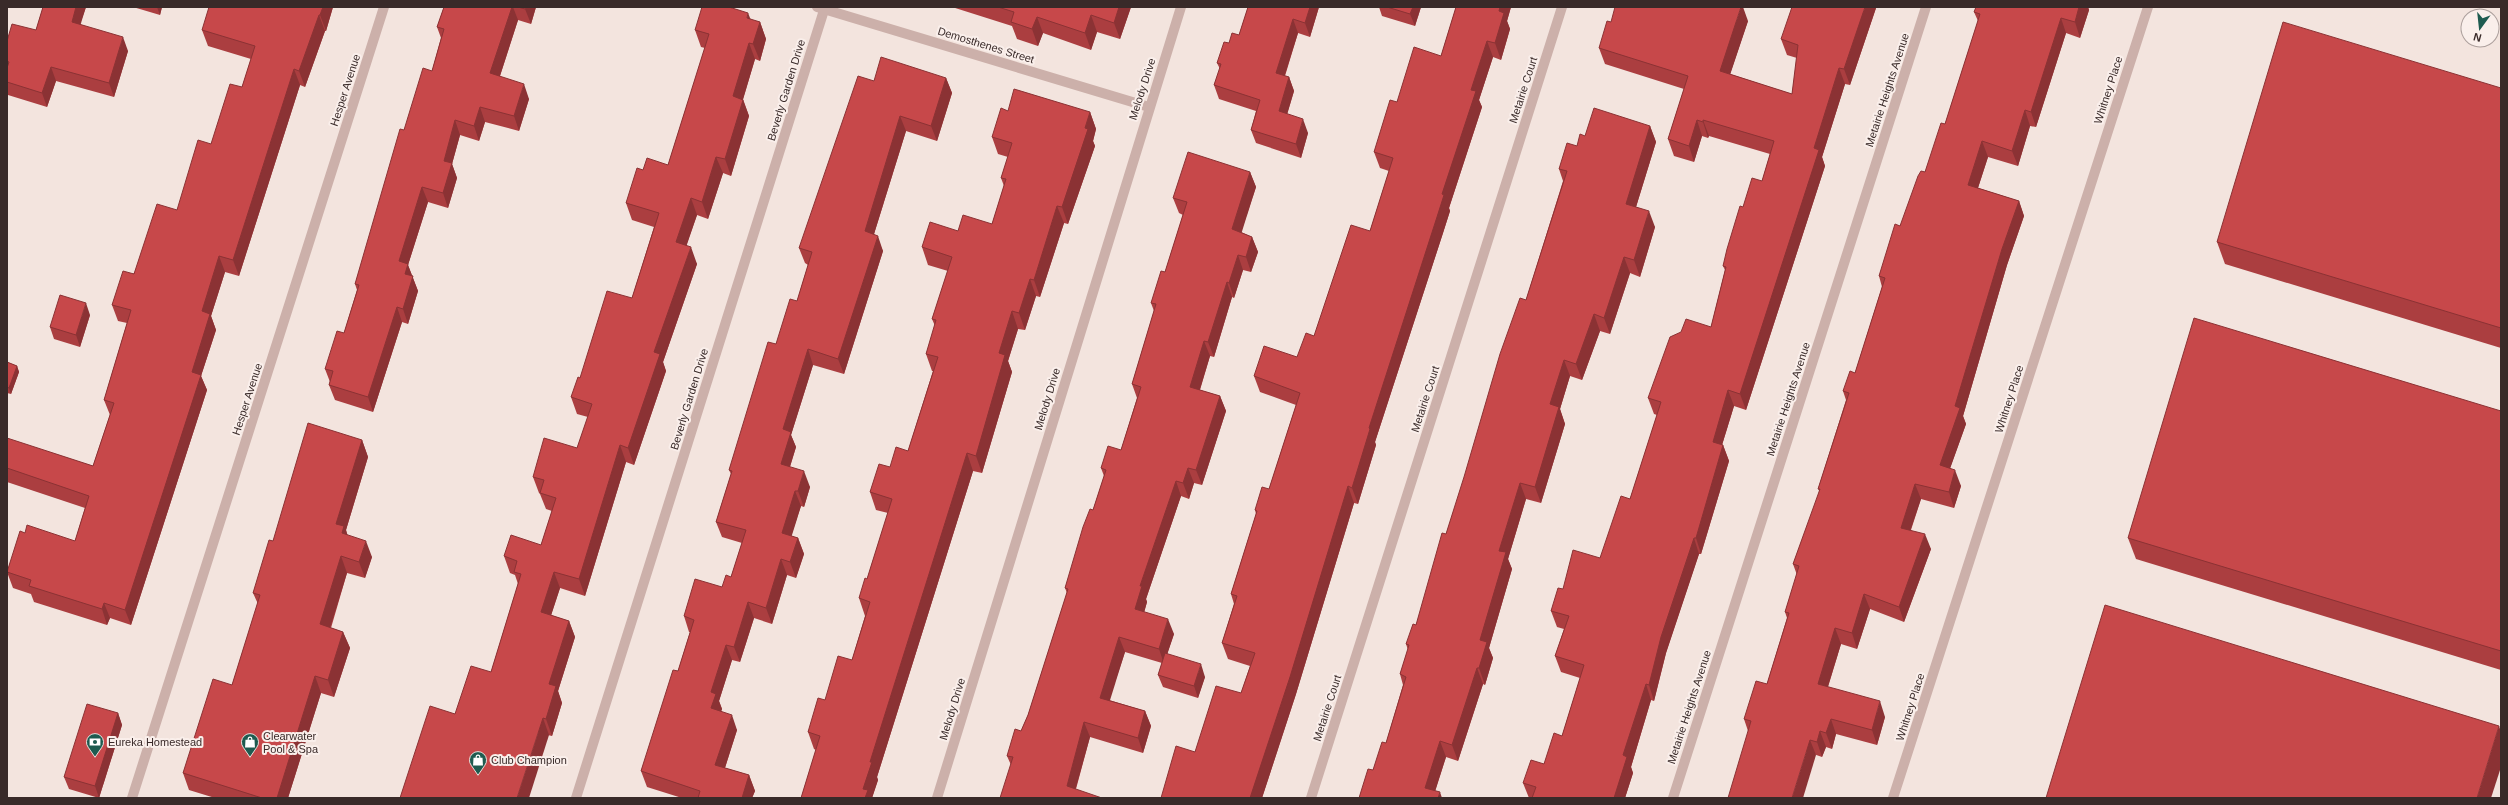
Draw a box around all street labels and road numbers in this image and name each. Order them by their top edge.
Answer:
street label: Demosthenes Street [936,25,1036,65]
street label: Metairie Heights Avenue [1863,32,1911,148]
street label: Beverly Garden Drive [765,38,807,142]
street label: Hesper Avenue [328,52,362,128]
street label: Metairie Court [1507,55,1539,125]
street label: Whitney Place [2091,55,2125,125]
street label: Melody Drive [1126,57,1158,121]
street label: Metairie Heights Avenue [1764,341,1812,457]
street label: Beverly Garden Drive [668,347,710,451]
street label: Hesper Avenue [230,361,264,437]
street label: Metairie Court [1409,364,1441,434]
street label: Whitney Place [1992,364,2026,434]
street label: Melody Drive [1032,367,1062,431]
street label: Metairie Heights Avenue [1665,649,1713,765]
street label: Whitney Place [1893,672,1927,742]
street label: Metairie Court [1311,673,1343,743]
street label: Melody Drive [937,677,967,741]

